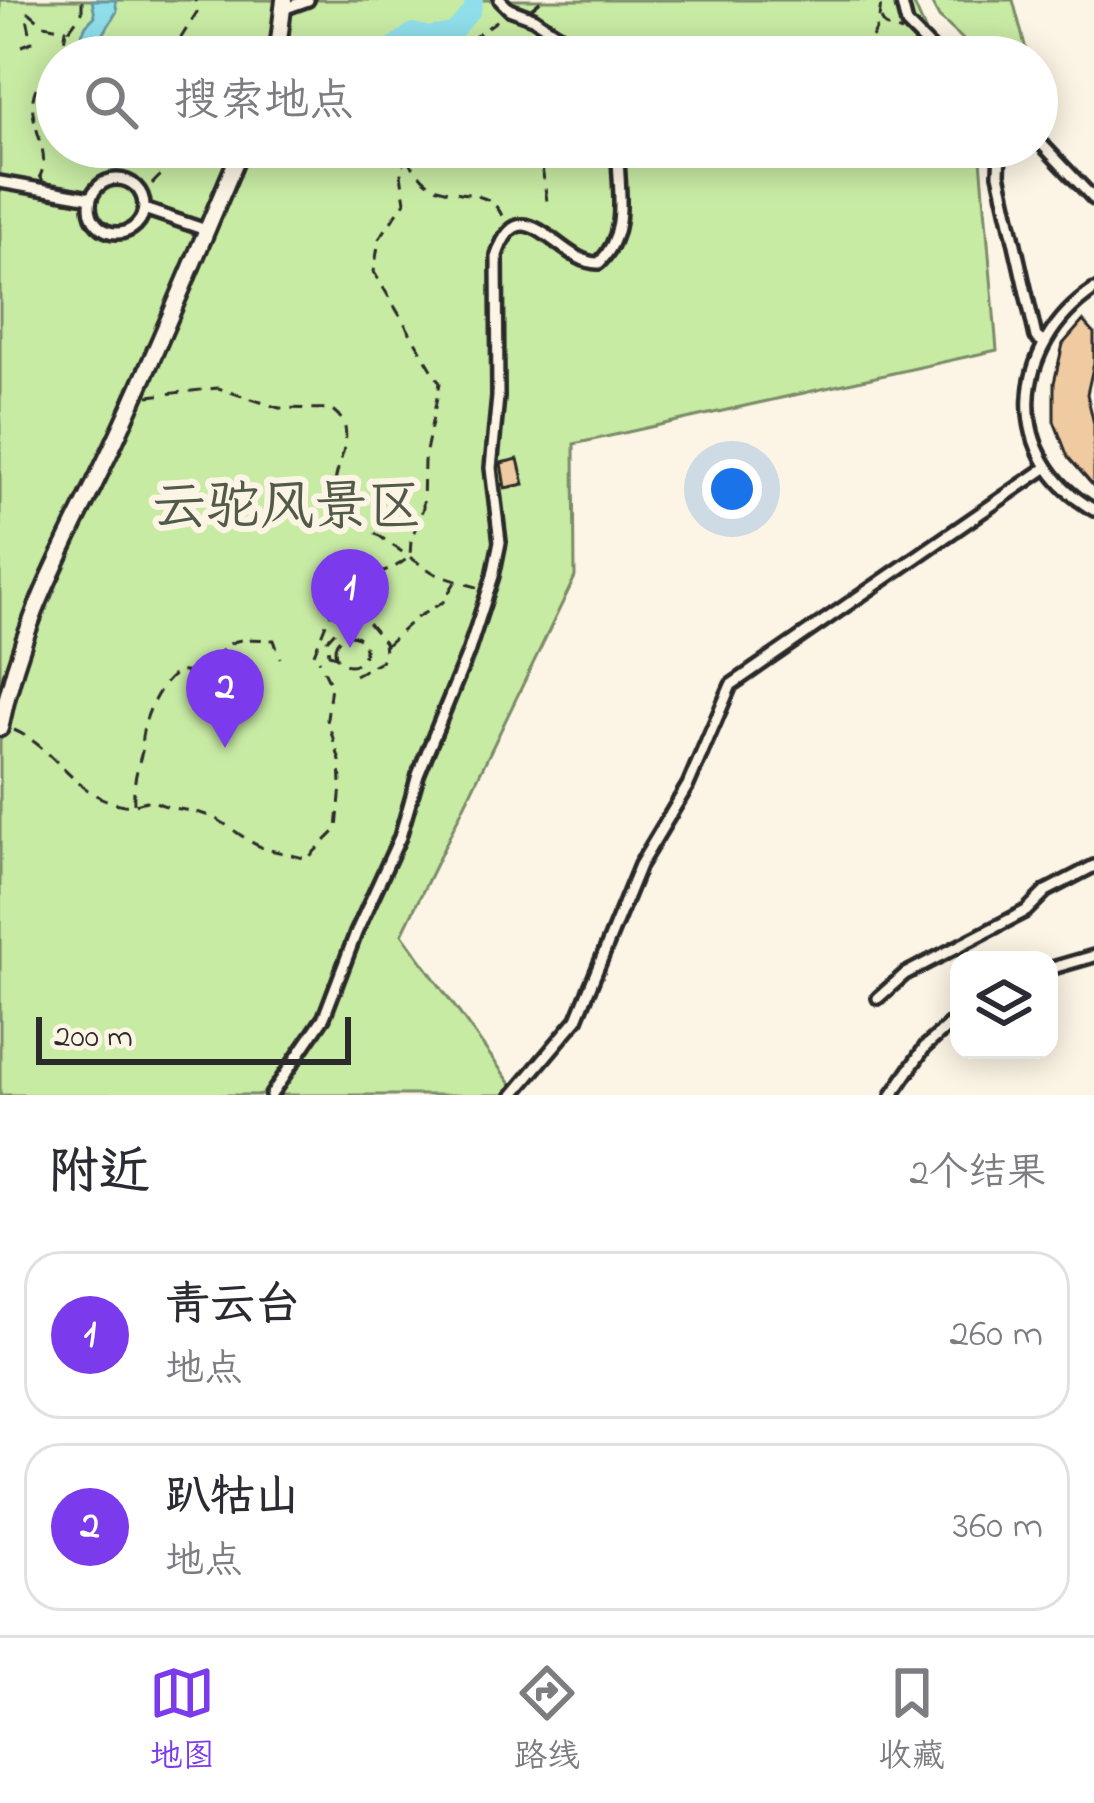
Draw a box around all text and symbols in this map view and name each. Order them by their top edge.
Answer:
search box [36,36,1058,168]
icon: search [78,69,144,135]
text: 搜索地点 [174,70,354,136]
your location [702,459,762,519]
park label: 云驼风景区 [152,471,422,549]
pin: 1 [311,549,389,648]
pin: 2 [186,649,264,748]
map controls [950,951,1058,1059]
button: layers [950,951,1058,1059]
scale bar [36,1011,351,1064]
text: 200 m [54,1014,133,1062]
text: 附近 [48,1137,150,1212]
text: 2个结果 [910,1146,1046,1203]
text: 青云台 [165,1274,300,1340]
text: 1 [84,1307,96,1364]
text: 260 m [950,1307,1043,1364]
text: 地点 [165,1342,243,1399]
text: 趴牯山 [165,1466,300,1532]
text: 2 [80,1499,100,1556]
text: 360 m [953,1499,1043,1556]
text: 地点 [165,1534,243,1591]
tab: 地图 [149,1660,215,1782]
tab: 路线 [514,1660,580,1782]
tab: 收藏 [879,1660,945,1782]

